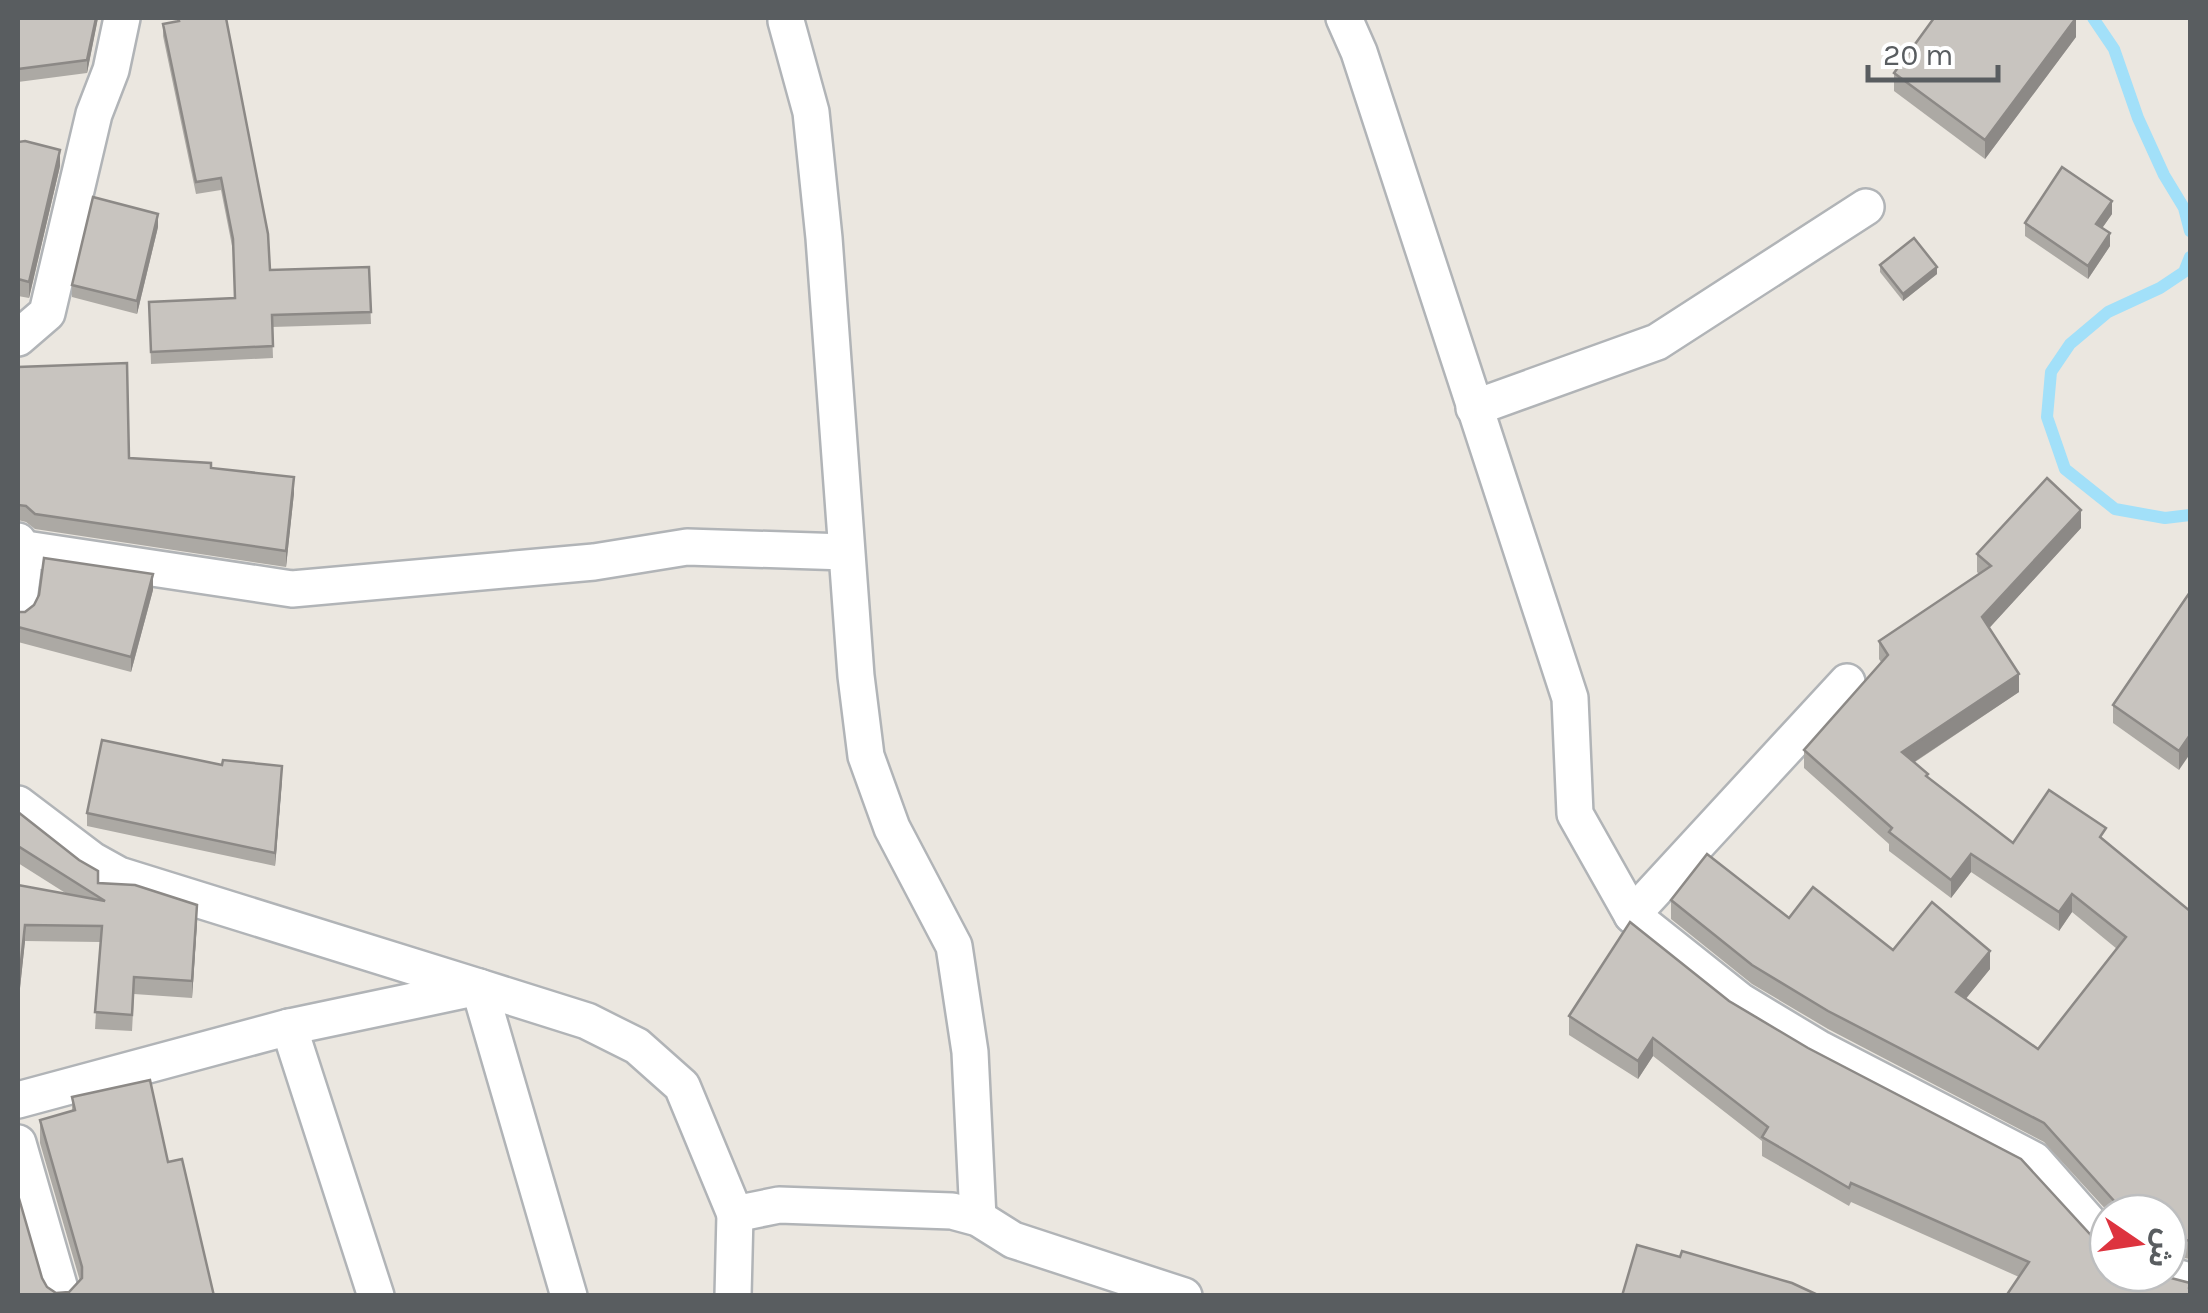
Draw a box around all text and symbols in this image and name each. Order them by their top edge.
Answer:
scale bar [1868,20,1998,82]
text: 20 m [1883,37,1953,73]
north arrow [2088,1193,2188,1293]
text: ش [2141,1226,2182,1271]

